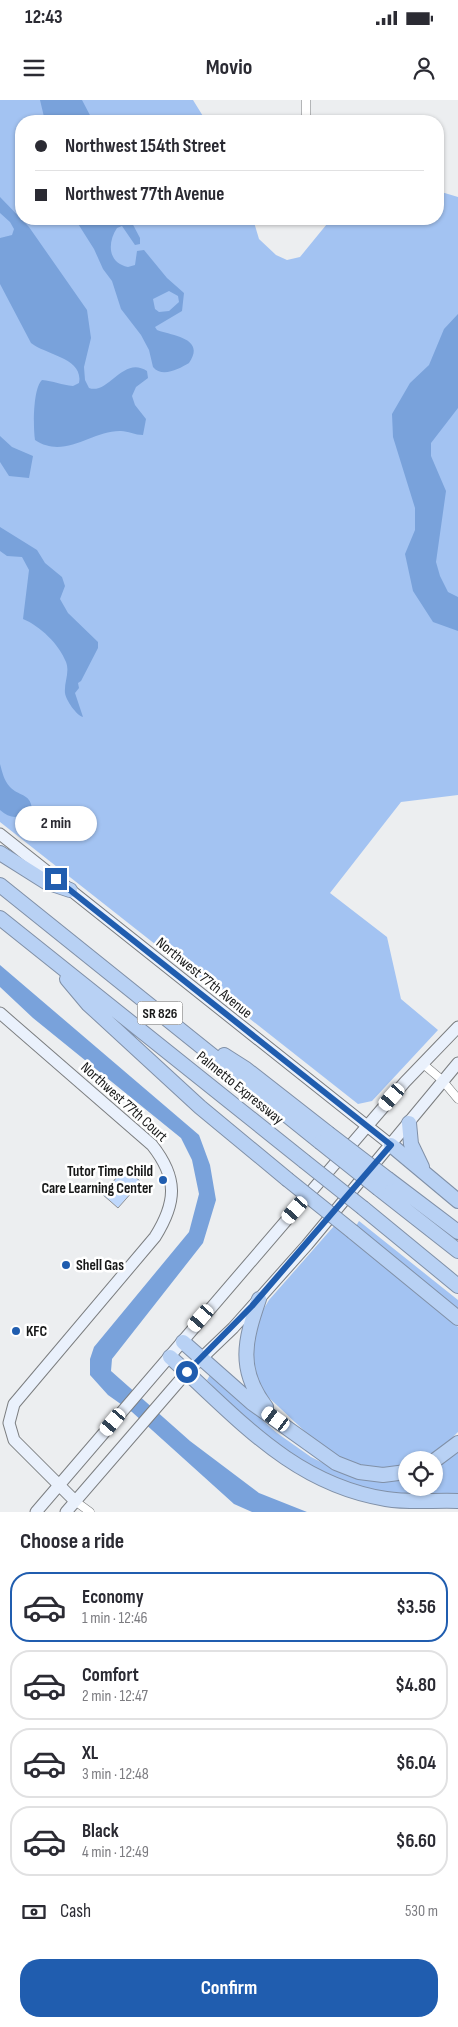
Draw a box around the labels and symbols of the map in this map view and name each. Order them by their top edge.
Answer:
callout: 2 min [15,806,97,842]
route end [45,868,67,890]
street label: Northwest 77th Avenue [152,933,256,1023]
road number: SR 826 [138,1001,182,1024]
street label: Palmetto Expressway [193,1047,287,1129]
street label: Northwest 77th Court [77,1058,172,1146]
car [376,1081,407,1113]
place label: Tutor Time Child Care Learning Center [41,1162,153,1198]
marker: Tutor Time Child Care Learning Center [157,1174,169,1186]
car [279,1194,310,1226]
place label: Shell Gas [76,1256,124,1275]
marker: Shell Gas [60,1259,72,1271]
car [185,1302,216,1334]
place label: KFC [26,1322,47,1341]
marker: KFC [10,1325,22,1337]
route start [176,1361,198,1383]
car [259,1404,292,1434]
car [97,1406,128,1438]

